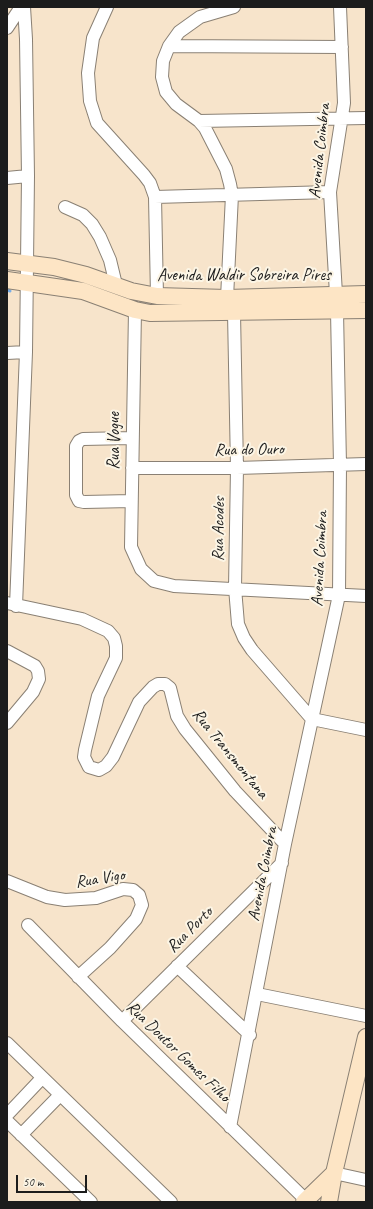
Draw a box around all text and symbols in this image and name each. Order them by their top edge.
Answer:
street label: Avenida Coimbra [305,102,335,200]
street label: Avenida Waldir Sobreira Pires [157,266,331,286]
street label: Rua Vogue [105,412,125,470]
street label: Rua do Ouro [214,439,284,461]
street label: Rua Acodes [208,497,230,561]
street label: Avenida Coimbra [307,511,333,607]
street label: Rua Transmontana [187,705,273,803]
street label: Avenida Coimbra [244,825,282,923]
street label: Rua Vigo [74,865,126,893]
street label: Rua Porto [163,903,217,957]
street label: Rua Doutor Gomes Filho [122,997,234,1107]
scale bar [18,1167,89,1193]
text: 50 m [23,1174,43,1190]

